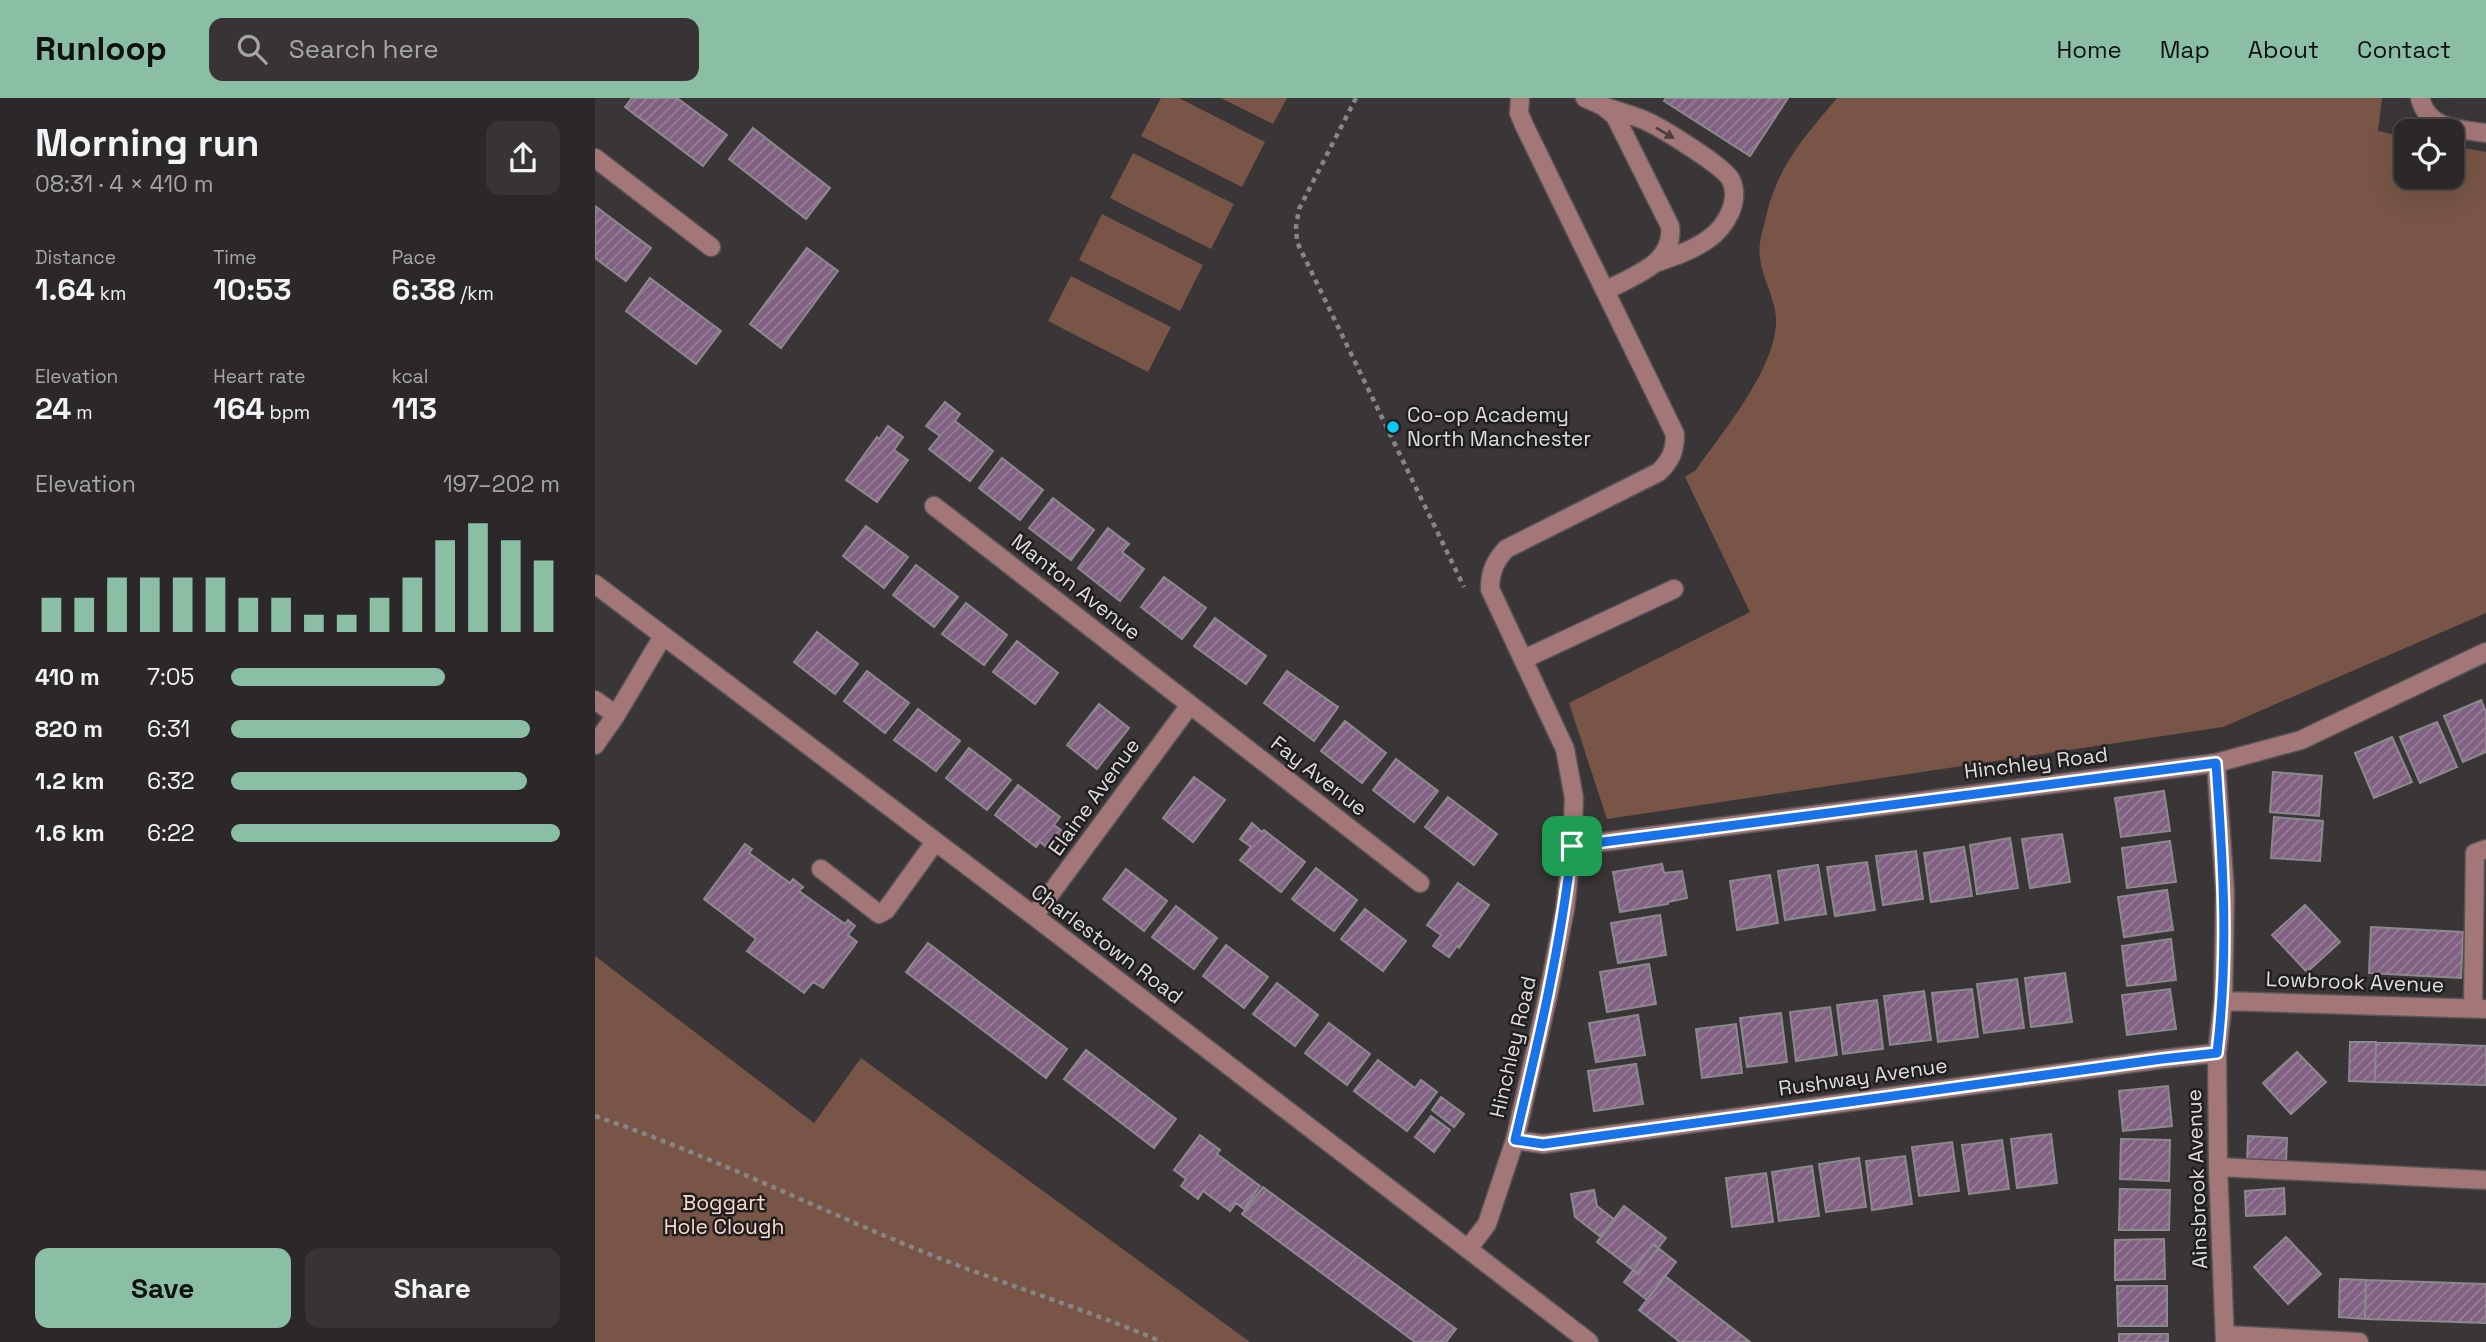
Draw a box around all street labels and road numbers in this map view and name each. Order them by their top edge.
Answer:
street label: Manton Avenue [1006,528,1147,646]
street label: Fay Avenue [1266,730,1373,822]
street label: Elaine Avenue [1042,733,1145,861]
street label: Hinchley Road [1963,740,2109,785]
street label: Charlestown Road [1026,878,1189,1010]
street label: Lowbrook Avenue [2265,965,2445,998]
street label: Hinchley Road [1483,973,1542,1120]
street label: Rushway Avenue [1777,1051,1949,1102]
street label: Ainsbrook Avenue [2180,1089,2213,1269]

